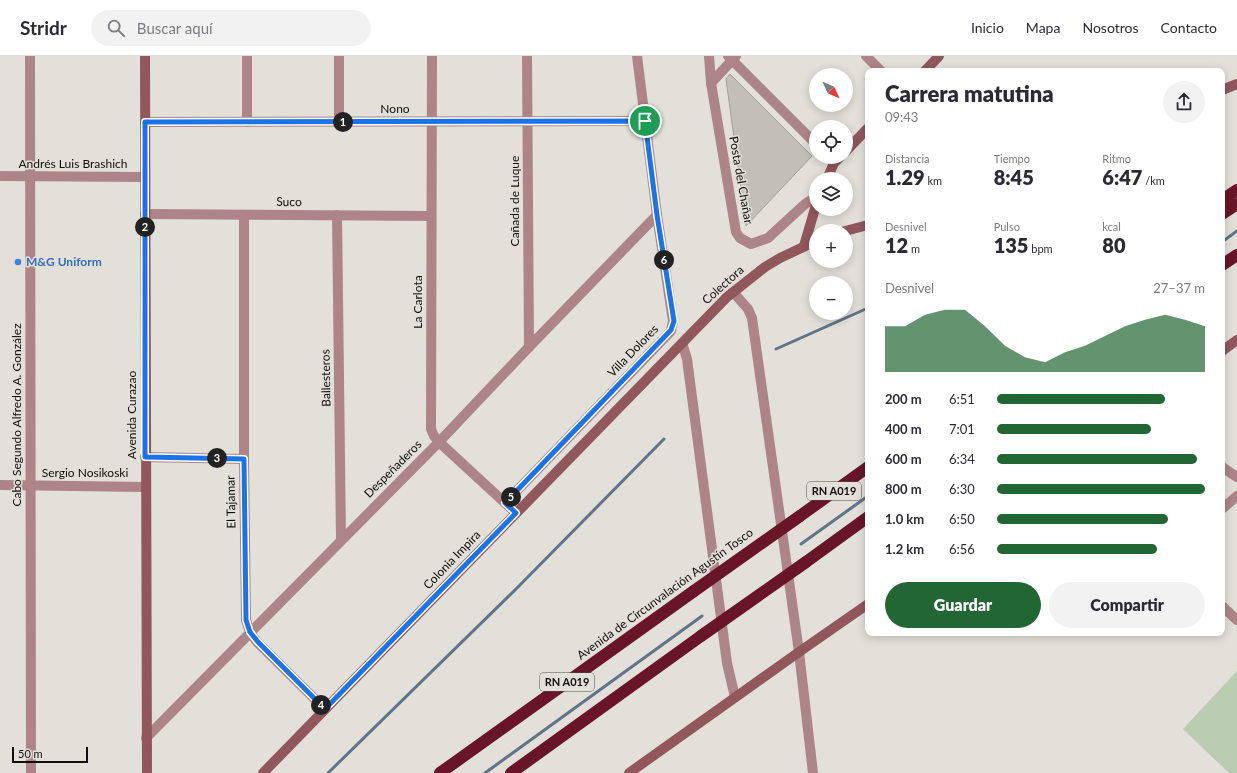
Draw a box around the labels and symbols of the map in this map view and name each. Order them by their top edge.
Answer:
north arrow [809,68,853,112]
street label: Nono [380,101,410,116]
pin [628,104,662,138]
pin: 1 [333,112,353,132]
street label: Posta del Chañar [726,135,757,226]
street label: Andrés Luis Brashich [19,156,127,171]
street label: Cañada de Luque [507,156,522,246]
street label: Suco [276,194,302,209]
pin: 2 [135,217,155,237]
pin: 6 [654,250,674,270]
place label: M&G Uniform [26,254,102,269]
marker: M&G Uniform [13,257,23,267]
street label: Colectora [699,262,747,307]
street label: La Carlota [410,275,425,329]
street label: Villa Dolores [604,321,661,380]
street label: Cabo Segundo Alfredo A. González [9,323,24,507]
street label: Ballesteros [317,349,334,407]
street label: Avenida Curazao [124,371,139,459]
street label: Despeñaderos [361,437,425,501]
pin: 3 [207,448,227,468]
street label: Sergio Nosikoski [42,465,128,480]
street label: El Tajamar [223,475,238,529]
road number: RN A019 [807,482,861,500]
pin: 5 [501,487,521,507]
street label: Avenida de Circunvalación Agustín Tosco [574,524,756,663]
street label: Colonia Impira [420,527,483,592]
road number: RN A019 [540,673,594,691]
pin: 4 [311,695,331,715]
scale bar [12,745,88,764]

